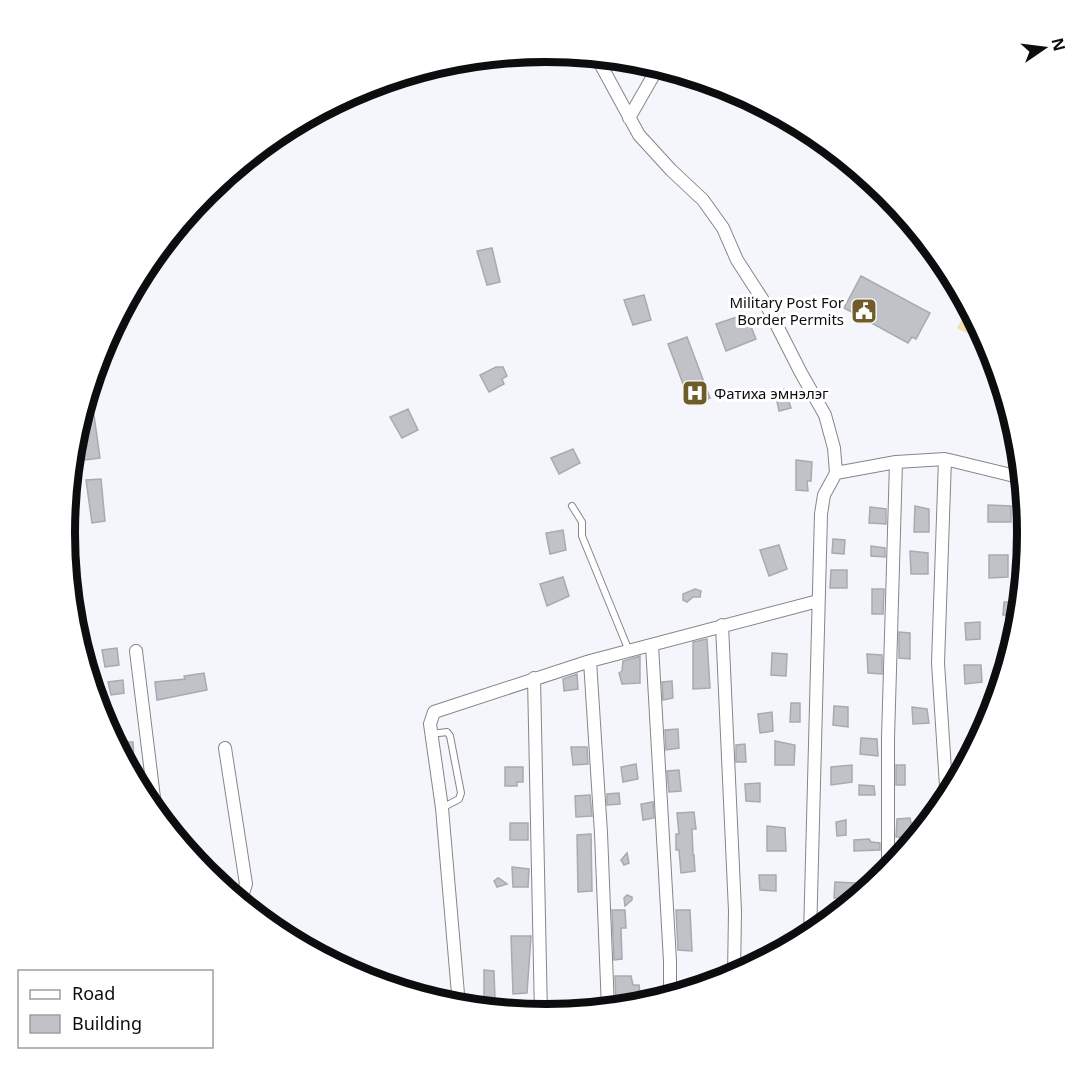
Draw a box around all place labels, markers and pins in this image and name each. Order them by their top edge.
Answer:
place label: Military Post For Border Permits [730,292,844,329]
public building icon: Military Post For Border Permits [849,296,879,326]
hospital icon: Фатиха эмнэлэг [680,378,710,408]
place label: Фатиха эмнэлэг [714,383,829,403]

